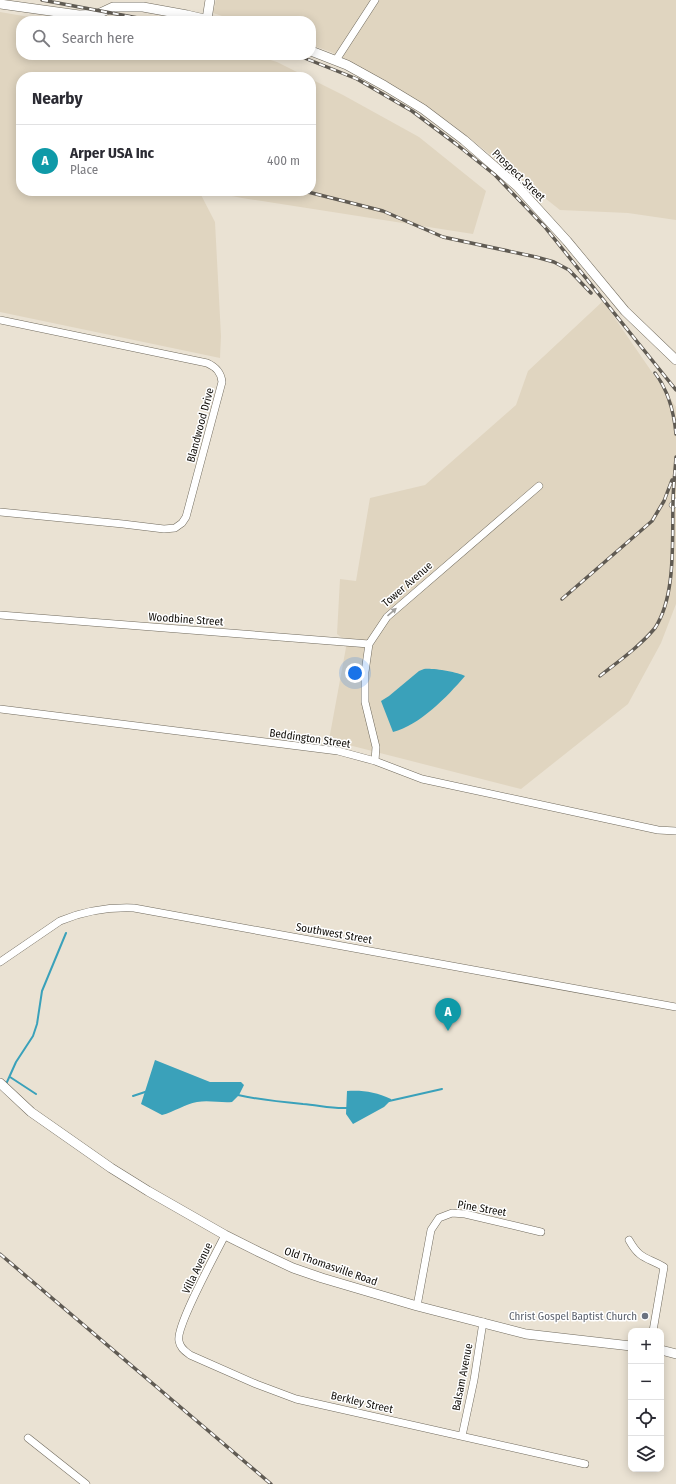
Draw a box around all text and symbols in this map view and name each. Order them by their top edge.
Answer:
search box [16,16,316,60]
icon: search [30,27,52,49]
text: Search here [62,29,134,47]
text: Nearby [32,88,83,109]
text: Arper USA Inc [70,144,154,162]
street label: Prospect Street [489,147,548,204]
text: A [41,153,49,168]
text: 400 m [267,153,300,168]
text: Place [70,162,98,177]
street label: Blandwood Drive [184,387,217,464]
street label: Tower Avenue [380,559,435,610]
one-way arrow [387,608,397,617]
street label: Woodbine Street [148,610,224,629]
your location [345,663,365,683]
street label: Beddington Street [269,726,352,751]
street label: Southwest Street [295,920,373,947]
pin: A [435,998,461,1031]
street label: Pine Street [456,1198,508,1219]
street label: Villa Avenue [180,1241,215,1296]
street label: Old Thomasville Road [283,1244,379,1288]
place label: Christ Gospel Baptist Church [509,1310,637,1323]
marker: Christ Gospel Baptist Church [640,1311,650,1321]
map controls [628,1328,664,1472]
button: + [628,1328,664,1364]
street label: Balsam Avenue [450,1342,475,1412]
button: − [628,1364,664,1400]
street label: Berkley Street [330,1389,395,1416]
button: locate [628,1400,664,1436]
button: layers [628,1436,664,1472]

